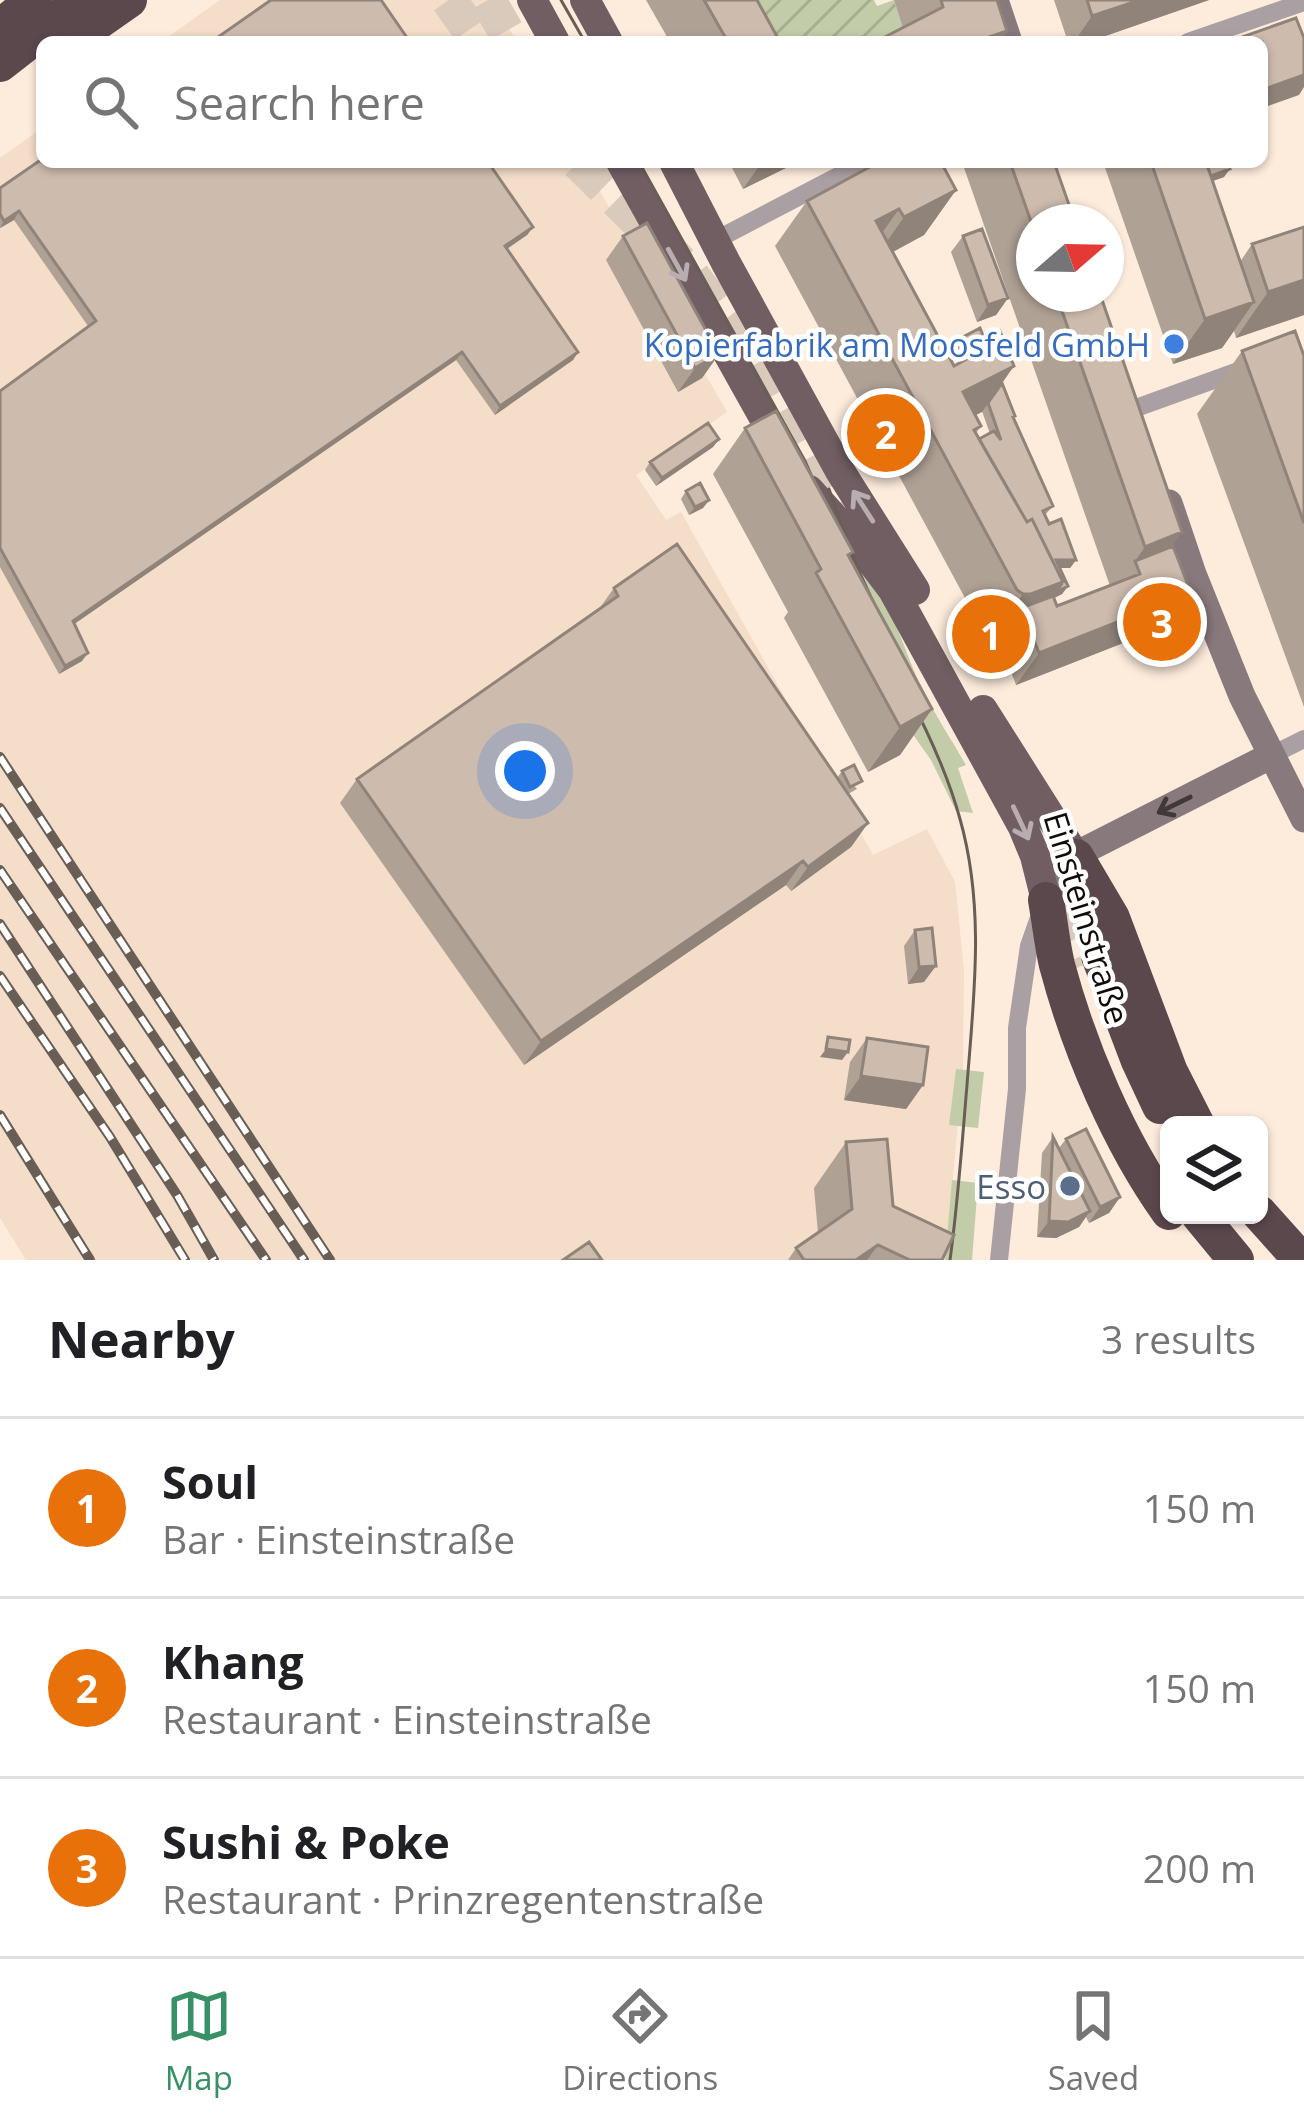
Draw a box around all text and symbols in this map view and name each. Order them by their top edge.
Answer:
search box [36,36,1268,168]
icon: search [78,69,144,135]
text: Search here [174,72,425,133]
north arrow [1016,204,1124,312]
one-way arrow [666,246,690,281]
place label: Kopierfabrik am Moosfeld GmbH [644,322,1150,367]
marker: Kopierfabrik am Moosfeld GmbH [1161,331,1187,357]
pin: 2 [847,388,925,478]
one-way arrow [850,489,875,523]
pin: 3 [1123,577,1201,667]
pin: 1 [952,589,1030,679]
your location [495,741,555,801]
one-way arrow [1156,795,1192,817]
one-way arrow [1011,804,1033,840]
street label: Einsteinstraße [1033,806,1141,1030]
map controls [1160,1116,1268,1224]
button: layers [1160,1116,1268,1224]
place label: Esso [976,1164,1046,1209]
marker: Esso [1057,1173,1083,1199]
text: Nearby [48,1303,235,1373]
text: 3 results [1101,1312,1256,1365]
text: Soul [162,1451,258,1512]
text: 1 [76,1481,98,1534]
text: 150 m [1143,1481,1256,1534]
text: Bar · Einsteinstraße [162,1512,515,1565]
text: Khang [162,1631,304,1692]
text: 2 [76,1661,98,1714]
text: 150 m [1143,1661,1256,1714]
text: Restaurant · Einsteinstraße [162,1692,652,1745]
text: Sushi & Poke [162,1811,450,1872]
text: 3 [76,1841,98,1894]
text: 200 m [1143,1841,1256,1894]
text: Restaurant · Prinzregentenstraße [162,1872,764,1925]
tab: Map [165,1983,233,2100]
tab: Directions [562,1983,718,2100]
tab: Saved [1048,1983,1139,2100]

